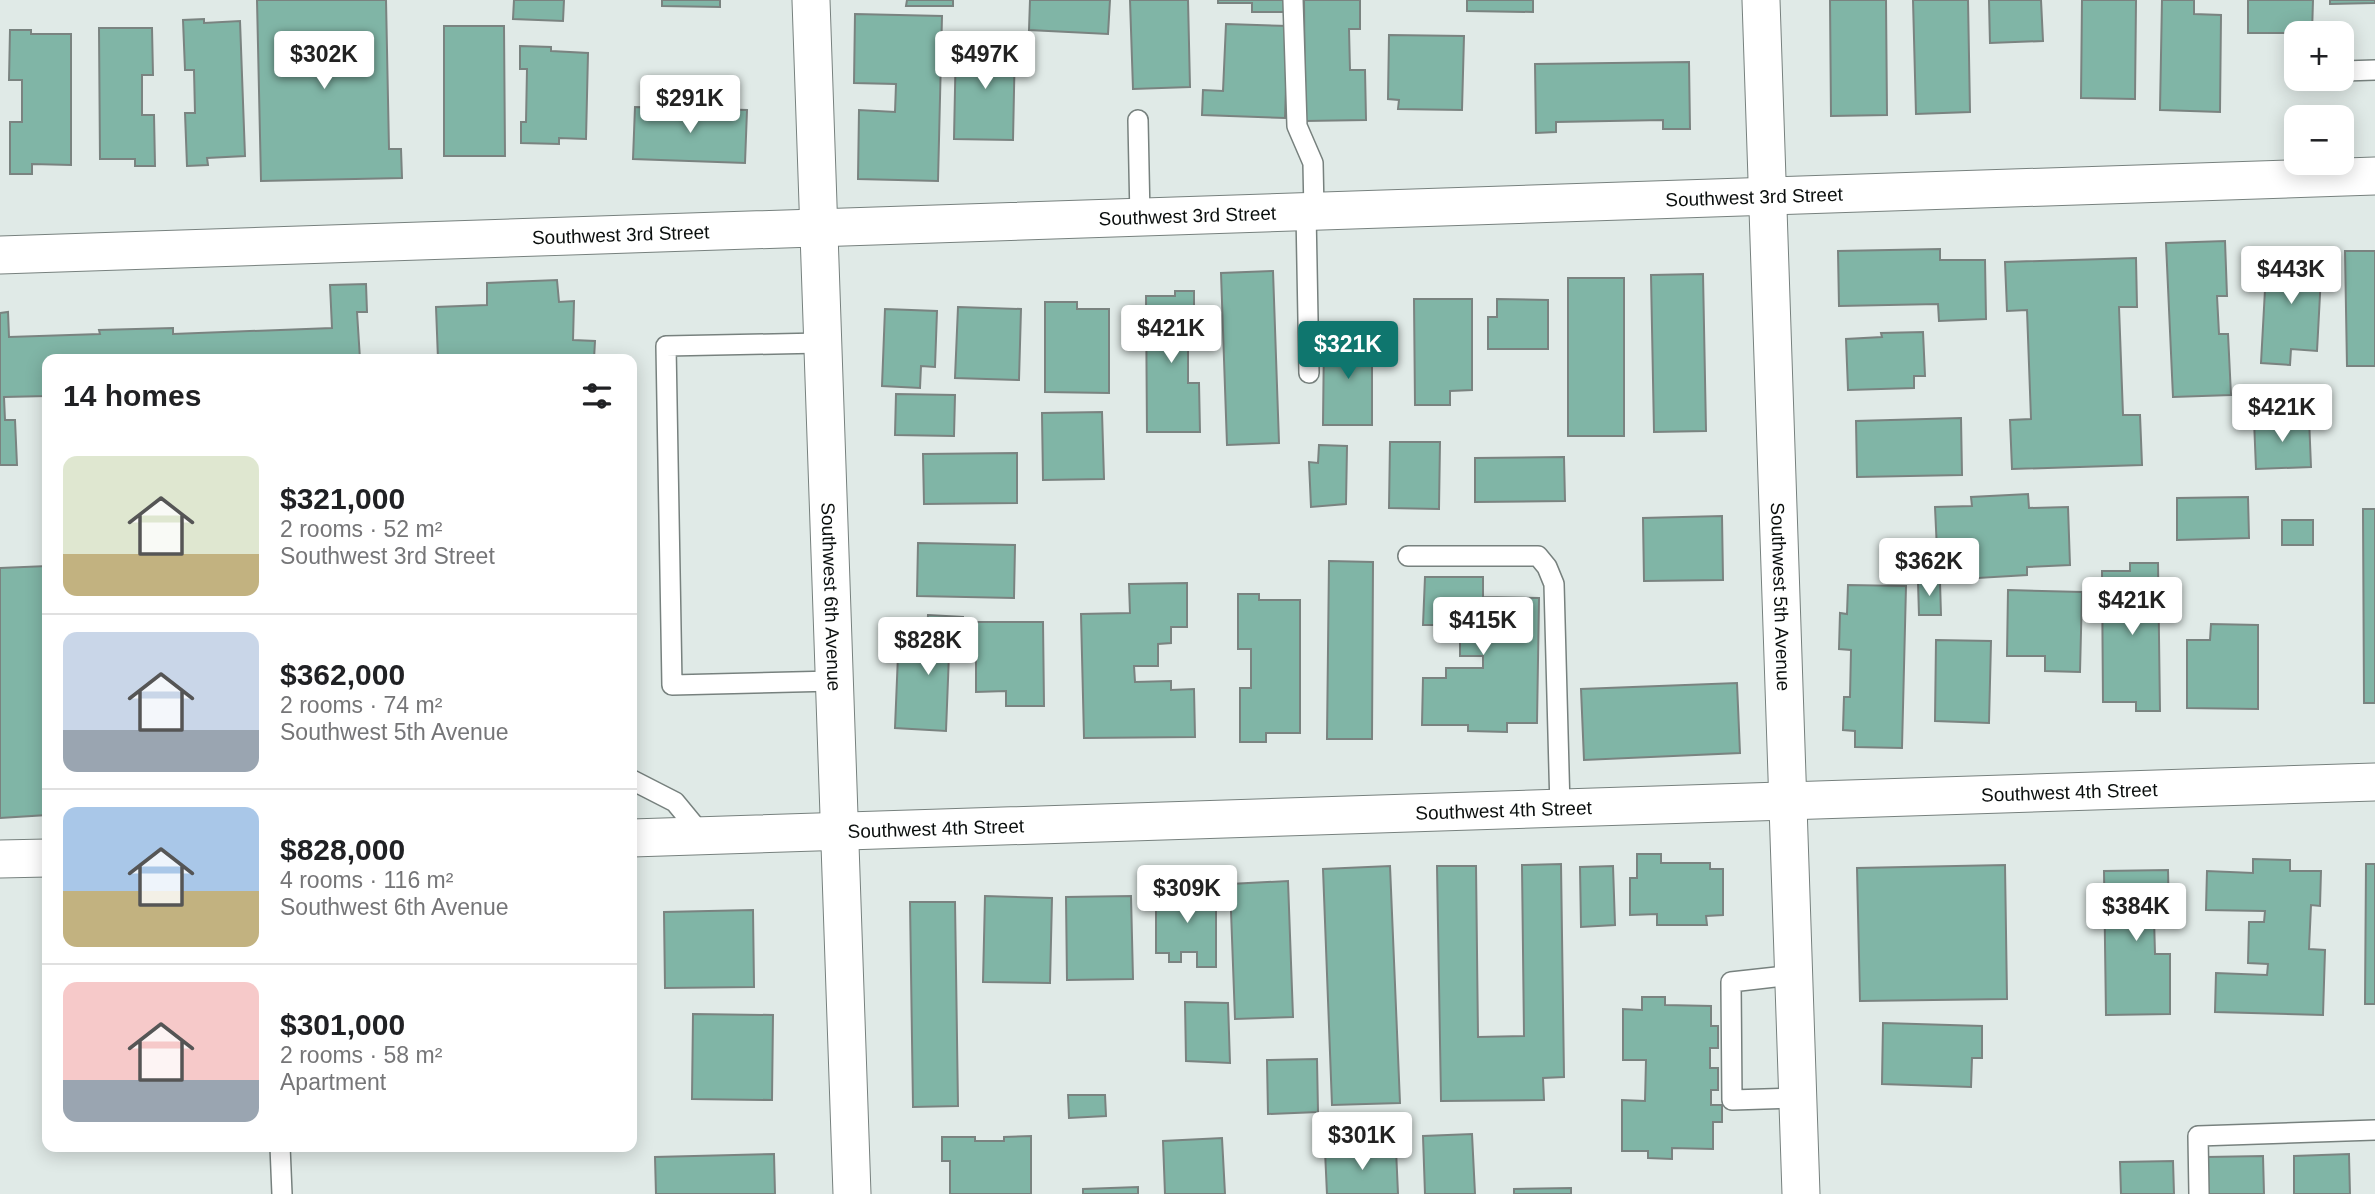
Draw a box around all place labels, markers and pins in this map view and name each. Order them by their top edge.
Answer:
pin: $302K [275,32,373,91]
pin: $497K [936,32,1034,91]
pin: $291K [641,76,739,135]
pin: $443K [2242,246,2340,306]
pin: $421K [1122,306,1220,365]
pin: $321K [1299,322,1397,381]
pin: $421K [2233,384,2331,444]
pin: $362K [1880,538,1978,598]
pin: $421K [2083,578,2181,637]
pin: $415K [1434,598,1532,657]
pin: $828K [879,618,977,677]
pin: $309K [1138,866,1236,925]
pin: $384K [2087,884,2185,943]
pin: $301K [1313,1112,1411,1172]

